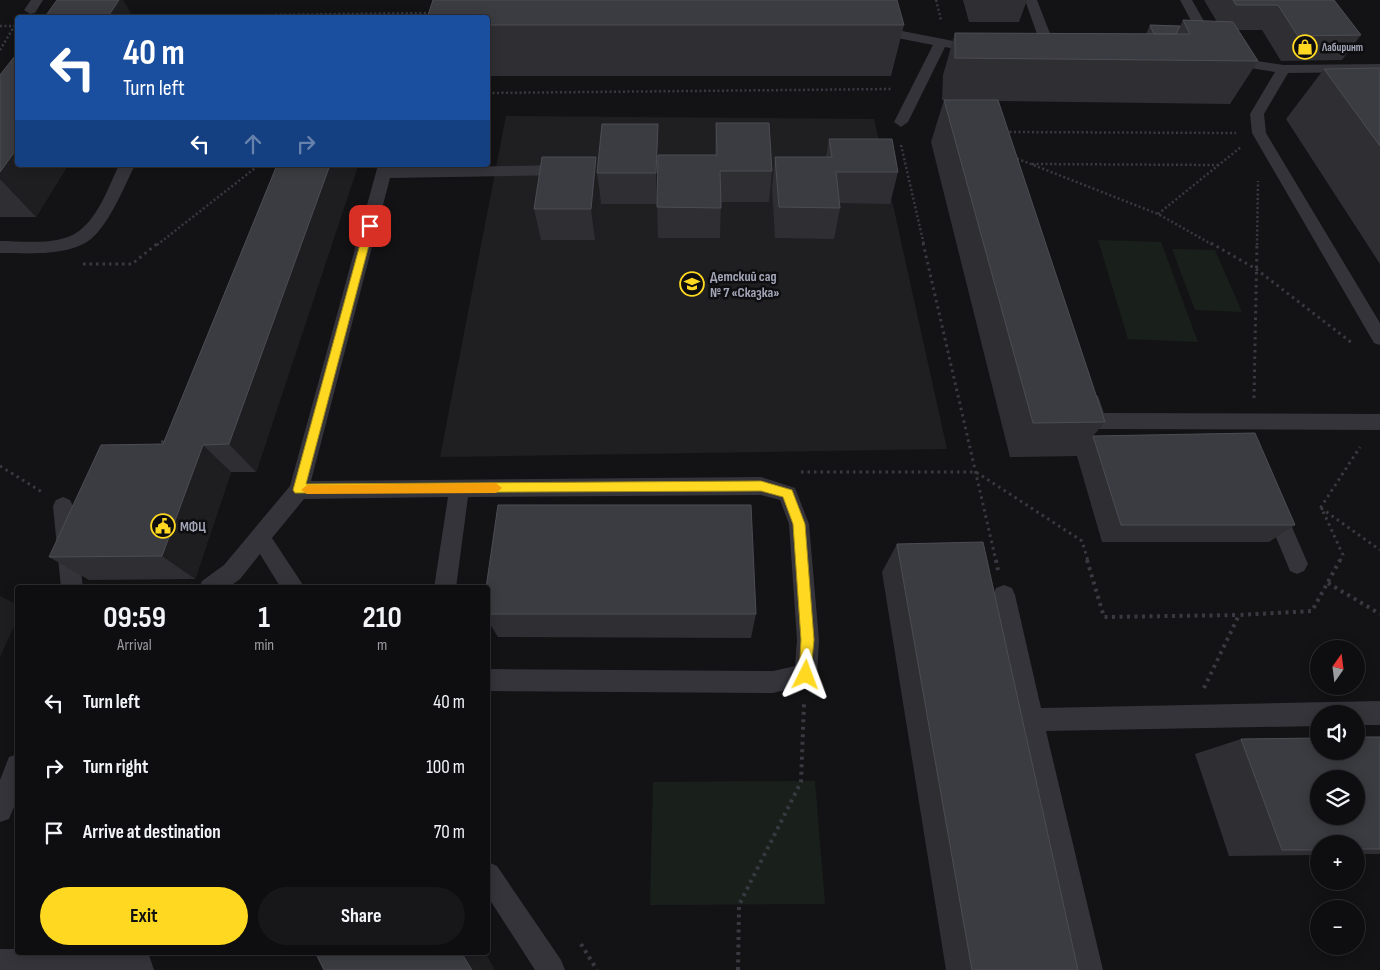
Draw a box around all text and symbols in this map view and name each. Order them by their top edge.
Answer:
text: 40 m [123,32,185,75]
shop icon: Лабиринт [1292,34,1318,60]
icon: left [40,35,105,100]
place label: Лабиринт [1321,41,1363,54]
text: Turn left [123,75,185,102]
icon: left [186,130,214,158]
icon: ahead [239,130,267,158]
icon: right [292,130,320,158]
pin [349,205,391,247]
icon: arrive [356,212,384,240]
place label: Детский сад № 7 «Сказка» [710,268,779,301]
school or university icon: Детский сад № 7 «Сказка» [679,271,705,297]
public building icon: МФЦ [150,513,176,539]
place label: МФЦ [180,518,206,535]
text: 09:59 [103,600,166,636]
text: 1 [258,600,270,636]
text: 210 [363,600,402,636]
text: Arrival [117,636,152,655]
text: min [254,636,274,655]
text: m [377,636,387,655]
north arrow [1310,640,1365,695]
map controls [1310,640,1365,955]
position arrow [779,648,831,700]
icon: left [40,689,68,717]
text: Turn left [83,691,140,714]
text: 40 m [433,691,465,714]
button: sound [1310,705,1365,760]
icon: right [40,754,68,782]
text: Turn right [83,756,148,779]
text: 100 m [426,756,465,779]
button: layers [1310,770,1365,825]
icon: arrive [40,819,68,847]
text: Arrive at destination [83,821,221,844]
text: 70 m [434,821,465,844]
button: + [1310,835,1365,890]
button: Exit [40,887,248,945]
button: Share [258,887,465,945]
button: − [1310,900,1365,955]

